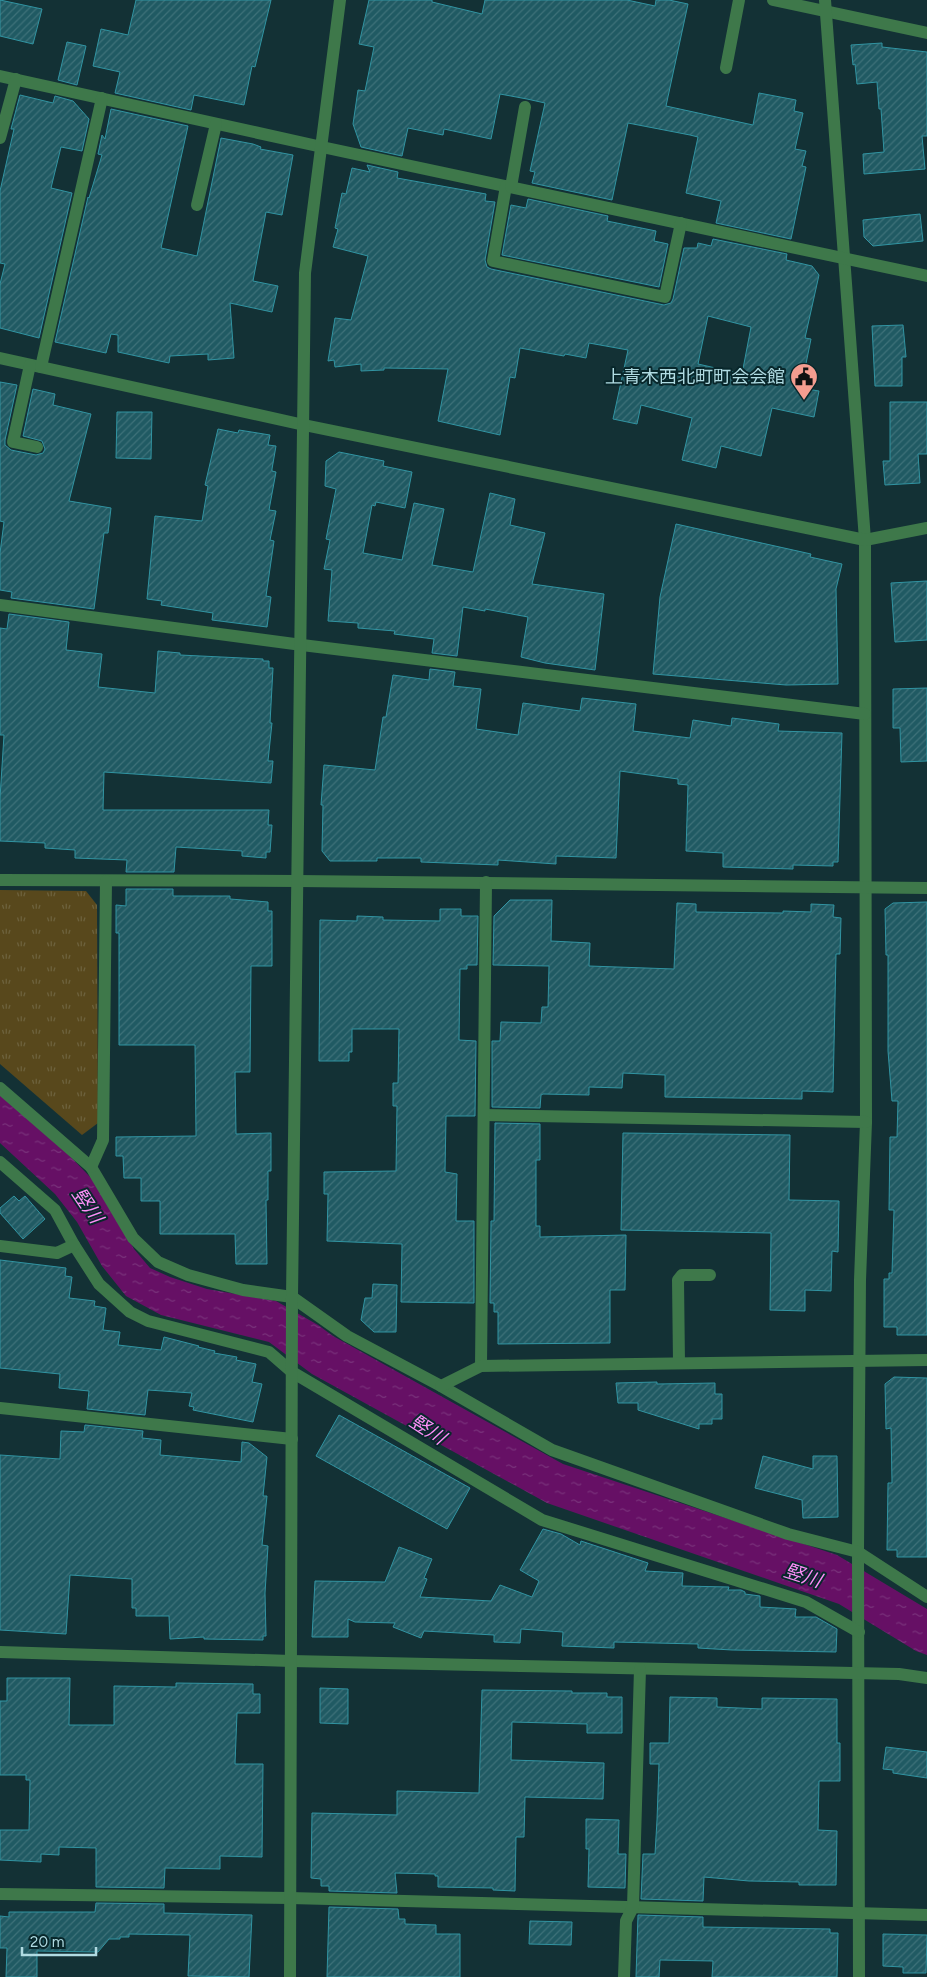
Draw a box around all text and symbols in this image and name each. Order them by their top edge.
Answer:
public building icon: 上青木西北町町会会館 [789,362,819,401]
place label: 上青木西北町町会会館 [605,366,785,388]
water label: 竪川 [67,1183,109,1229]
water label: 竪川 [406,1409,452,1450]
water label: 竪川 [781,1559,826,1593]
scale bar [22,1924,96,1956]
text: 20 m [30,1933,64,1951]

